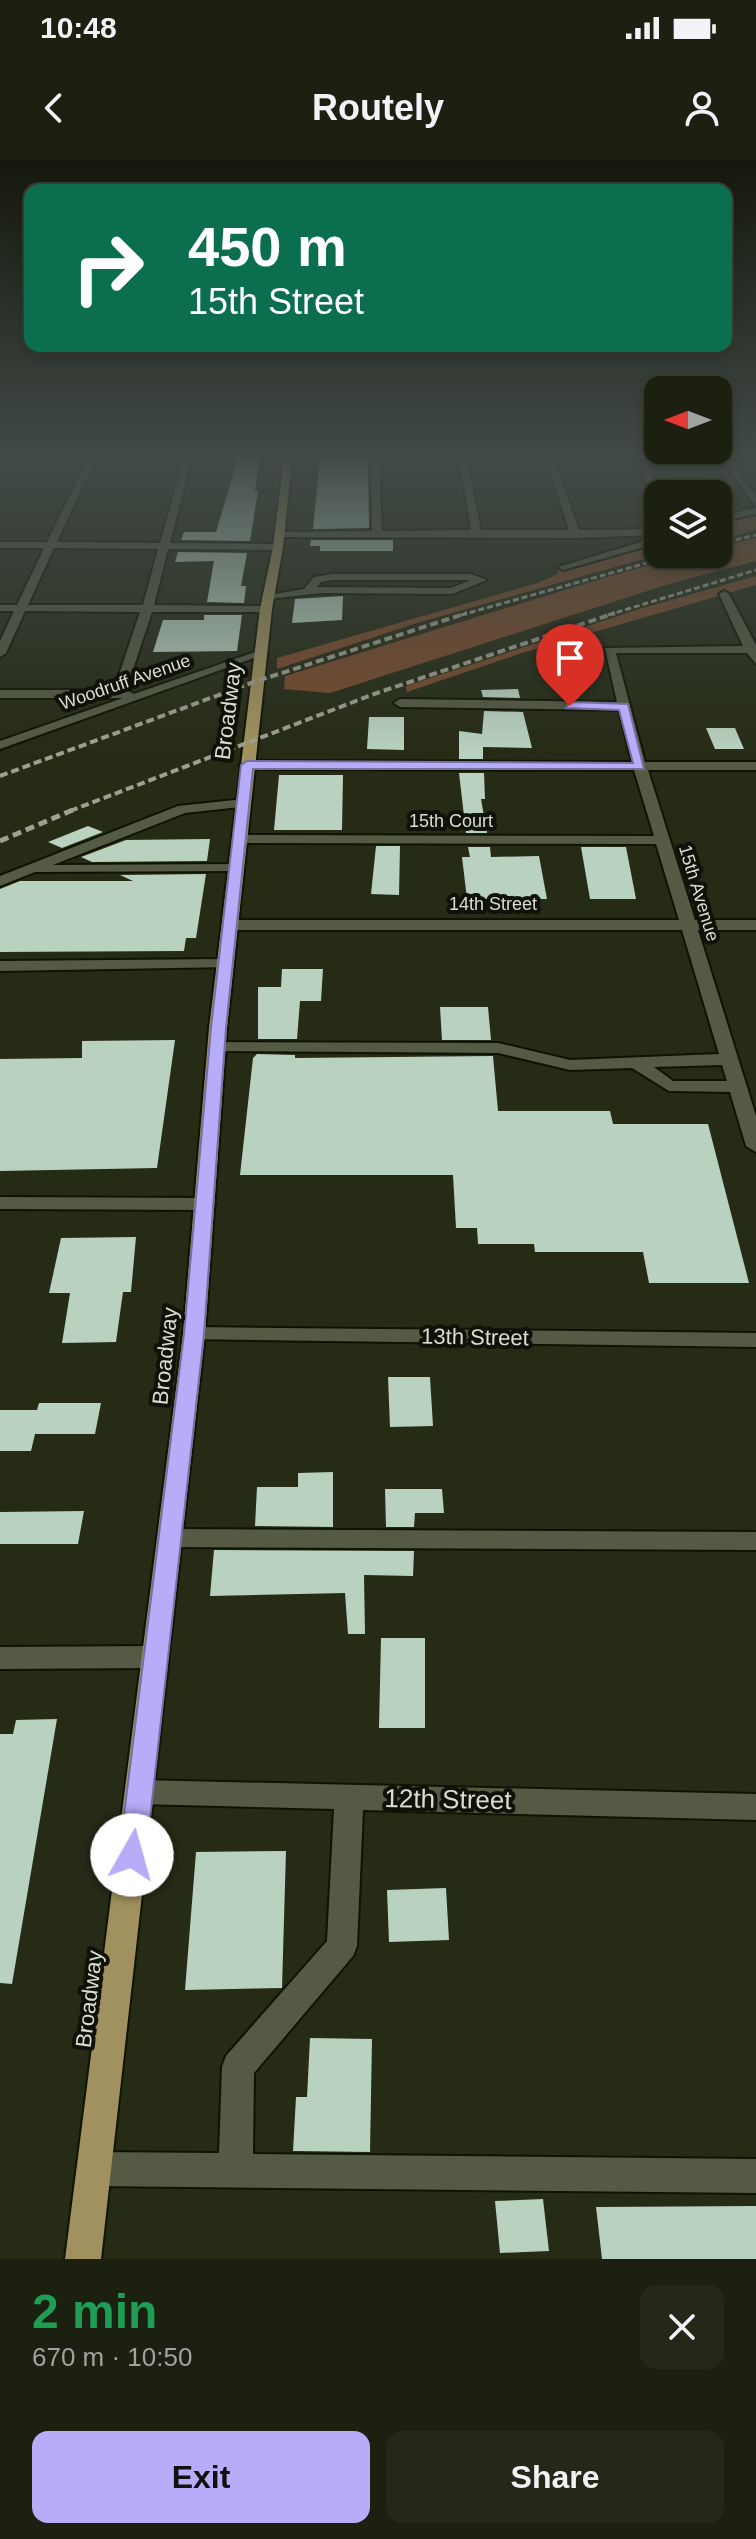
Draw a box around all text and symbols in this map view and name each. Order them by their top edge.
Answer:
text: 10:48 [40,11,117,44]
icon: back [32,86,76,130]
icon: person [680,86,724,130]
text: Routely [312,87,444,128]
text: 450 m [188,215,347,278]
icon: right [56,216,160,320]
text: 15th Street [188,281,364,322]
north arrow [644,376,732,464]
map controls [644,376,732,568]
button: layers [644,480,732,568]
pin [536,624,604,706]
icon: arrive [548,636,592,680]
street label: Woodruff Avenue [57,650,193,714]
street label: Broadway [210,661,246,761]
street label: 15th Court [409,811,493,831]
street label: 15th Avenue [675,842,723,944]
street label: 14th Street [449,894,537,914]
street label: Broadway [147,1306,183,1406]
street label: 13th Street [421,1324,529,1350]
street label: 12th Street [384,1783,513,1815]
position arrow [90,1813,174,1897]
street label: Broadway [71,1949,107,2049]
text: 2 min [32,2285,157,2338]
button: close [640,2285,724,2369]
text: 670 m · 10:50 [32,2342,192,2372]
button: Exit [32,2431,370,2523]
button: Share [386,2431,724,2523]

